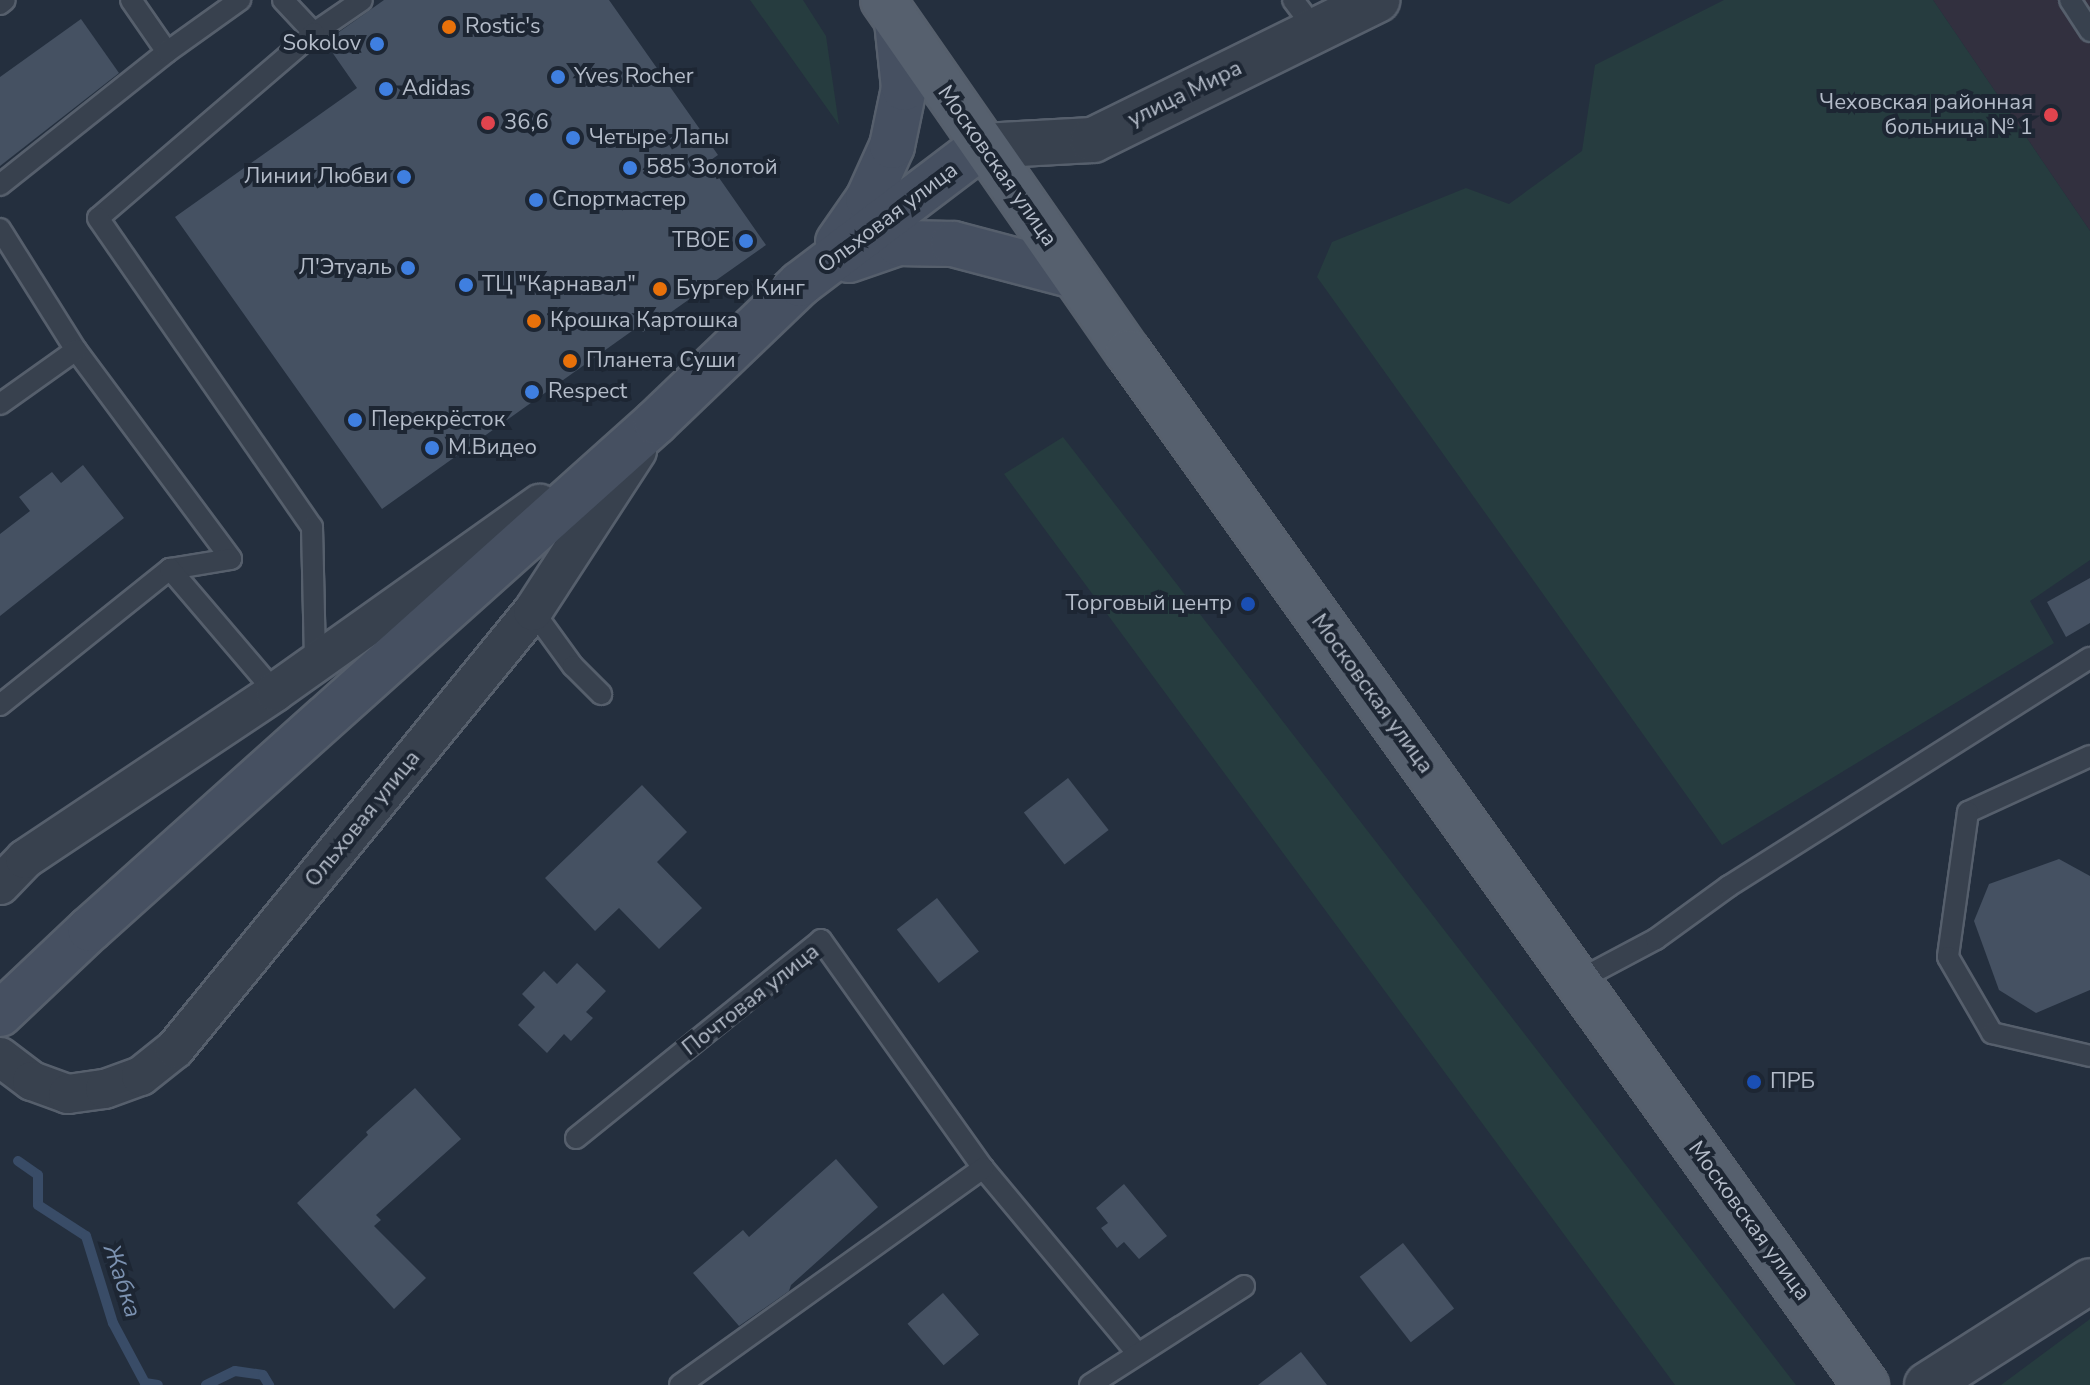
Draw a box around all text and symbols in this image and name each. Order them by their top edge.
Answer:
place label: Rostic's [465,14,541,40]
marker: Rostic's [440,18,458,36]
place label: Sokolov [282,31,361,57]
marker: Sokolov [368,35,386,53]
street label: улица Мира [1124,55,1246,133]
place label: Yves Rocher [574,64,694,90]
marker: Yves Rocher [549,68,567,86]
place label: Adidas [402,76,471,102]
marker: Adidas [377,80,395,98]
street label: Московская улица [932,80,1062,252]
place label: Чеховская районная больница № 1 [1819,89,2033,140]
marker: Чеховская районная больница № 1 [2040,104,2062,126]
place label: 36,6 [504,110,549,136]
marker: 36,6 [479,114,497,132]
place label: Четыре Лапы [589,125,729,151]
marker: Четыре Лапы [564,129,582,147]
place label: 585 Золотой [646,155,778,181]
street label: Ольховая улица [813,157,963,279]
marker: 585 Золотой [621,159,639,177]
place label: Линии Любви [244,164,388,190]
marker: Линии Любви [395,168,413,186]
place label: Спортмастер [552,187,686,213]
marker: Спортмастер [527,191,545,209]
place label: ТВОЕ [672,228,730,254]
marker: ТВОЕ [737,232,755,250]
place label: Л'Этуаль [299,255,392,281]
marker: Л'Этуаль [399,259,417,277]
place label: ТЦ "Карнавал" [482,272,636,298]
marker: ТЦ "Карнавал" [457,276,475,294]
place label: Бургер Кинг [676,276,805,302]
marker: Бургер Кинг [651,280,669,298]
place label: Крошка Картошка [550,308,738,334]
marker: Крошка Картошка [525,312,543,330]
place label: Планета Суши [586,348,736,374]
marker: Планета Суши [561,352,579,370]
place label: Respect [548,379,627,405]
marker: Respect [523,383,541,401]
place label: Перекрёсток [371,407,505,433]
marker: Перекрёсток [346,411,364,429]
place label: М.Видео [448,435,537,461]
marker: М.Видео [423,439,441,457]
place label: Торговый центр [1066,591,1232,617]
marker: Торговый центр [1239,595,1257,613]
street label: Московская улица [1305,609,1439,779]
street label: Ольховая улица [300,745,426,893]
street label: Почтовая улица [677,938,825,1062]
place label: ПРБ [1770,1069,1815,1095]
marker: ПРБ [1745,1073,1763,1091]
street label: Московская улица [1682,1136,1816,1306]
water label: Жабка [97,1241,147,1321]

